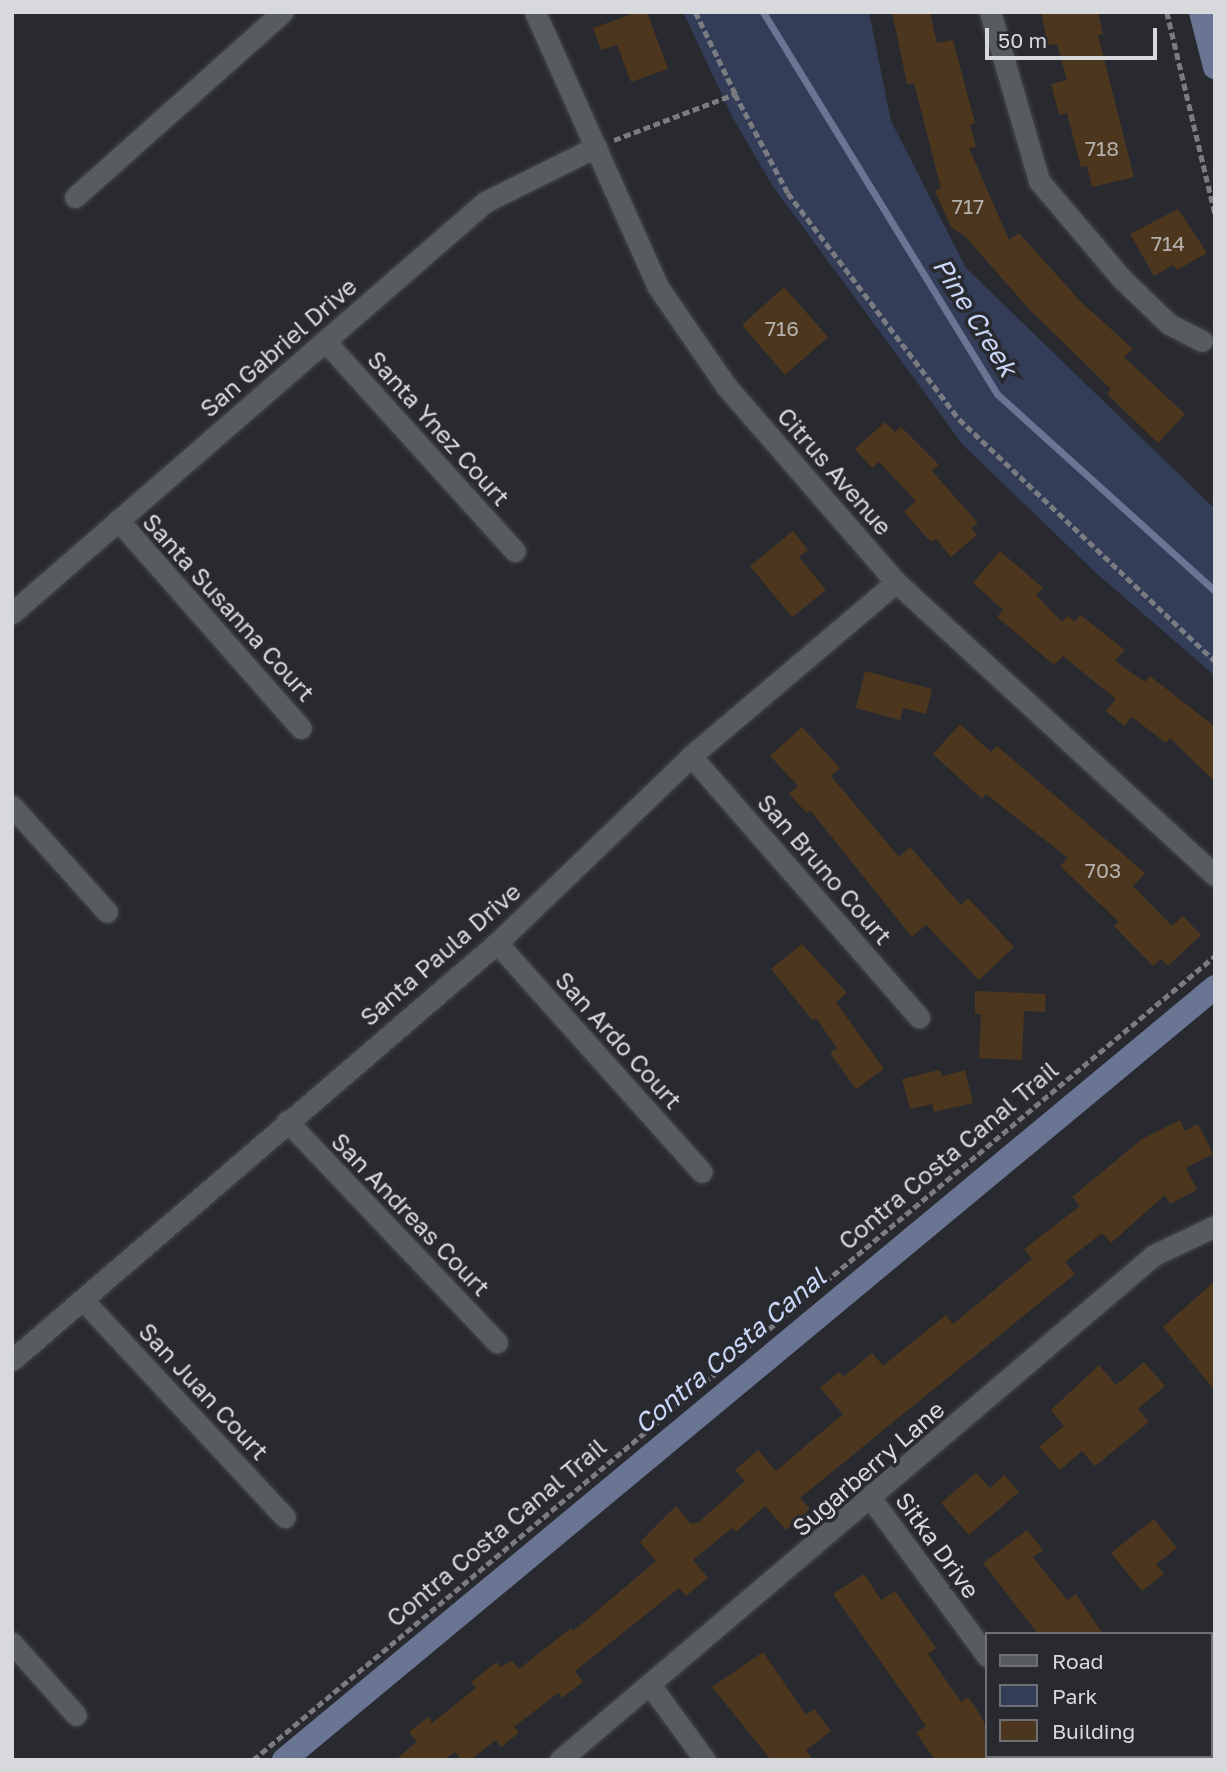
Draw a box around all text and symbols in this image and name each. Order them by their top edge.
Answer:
scale bar [989,14,1160,58]
text: 50 m [998,27,1047,53]
house number: 718 [1085,135,1119,161]
house number: 717 [952,193,984,219]
house number: 714 [1151,230,1185,256]
water label: Pine Creek [926,252,1024,382]
street label: San Gabriel Drive [194,271,362,423]
house number: 716 [765,315,799,341]
street label: Santa Ynez Court [362,345,516,511]
street label: Citrus Avenue [772,401,898,541]
street label: Santa Susanna Court [137,507,321,707]
street label: San Bruno Court [752,788,898,950]
house number: 703 [1085,857,1121,883]
street label: Santa Paula Drive [354,877,526,1031]
street label: San Ardo Court [550,965,688,1115]
street label: Contra Costa Canal Trail [832,1055,1064,1255]
street label: San Andreas Court [326,1127,496,1301]
water label: Contra Costa Canal [628,1262,832,1440]
street label: San Juan Court [133,1317,275,1465]
street label: Sugarberry Lane [786,1394,950,1542]
street label: Contra Costa Canal Trail [380,1432,612,1632]
street label: Sitka Drive [890,1486,986,1604]
legend [986,1632,1213,1758]
text: Road [1052,1648,1103,1674]
text: Park [1052,1683,1097,1709]
text: Building [1052,1718,1135,1744]

